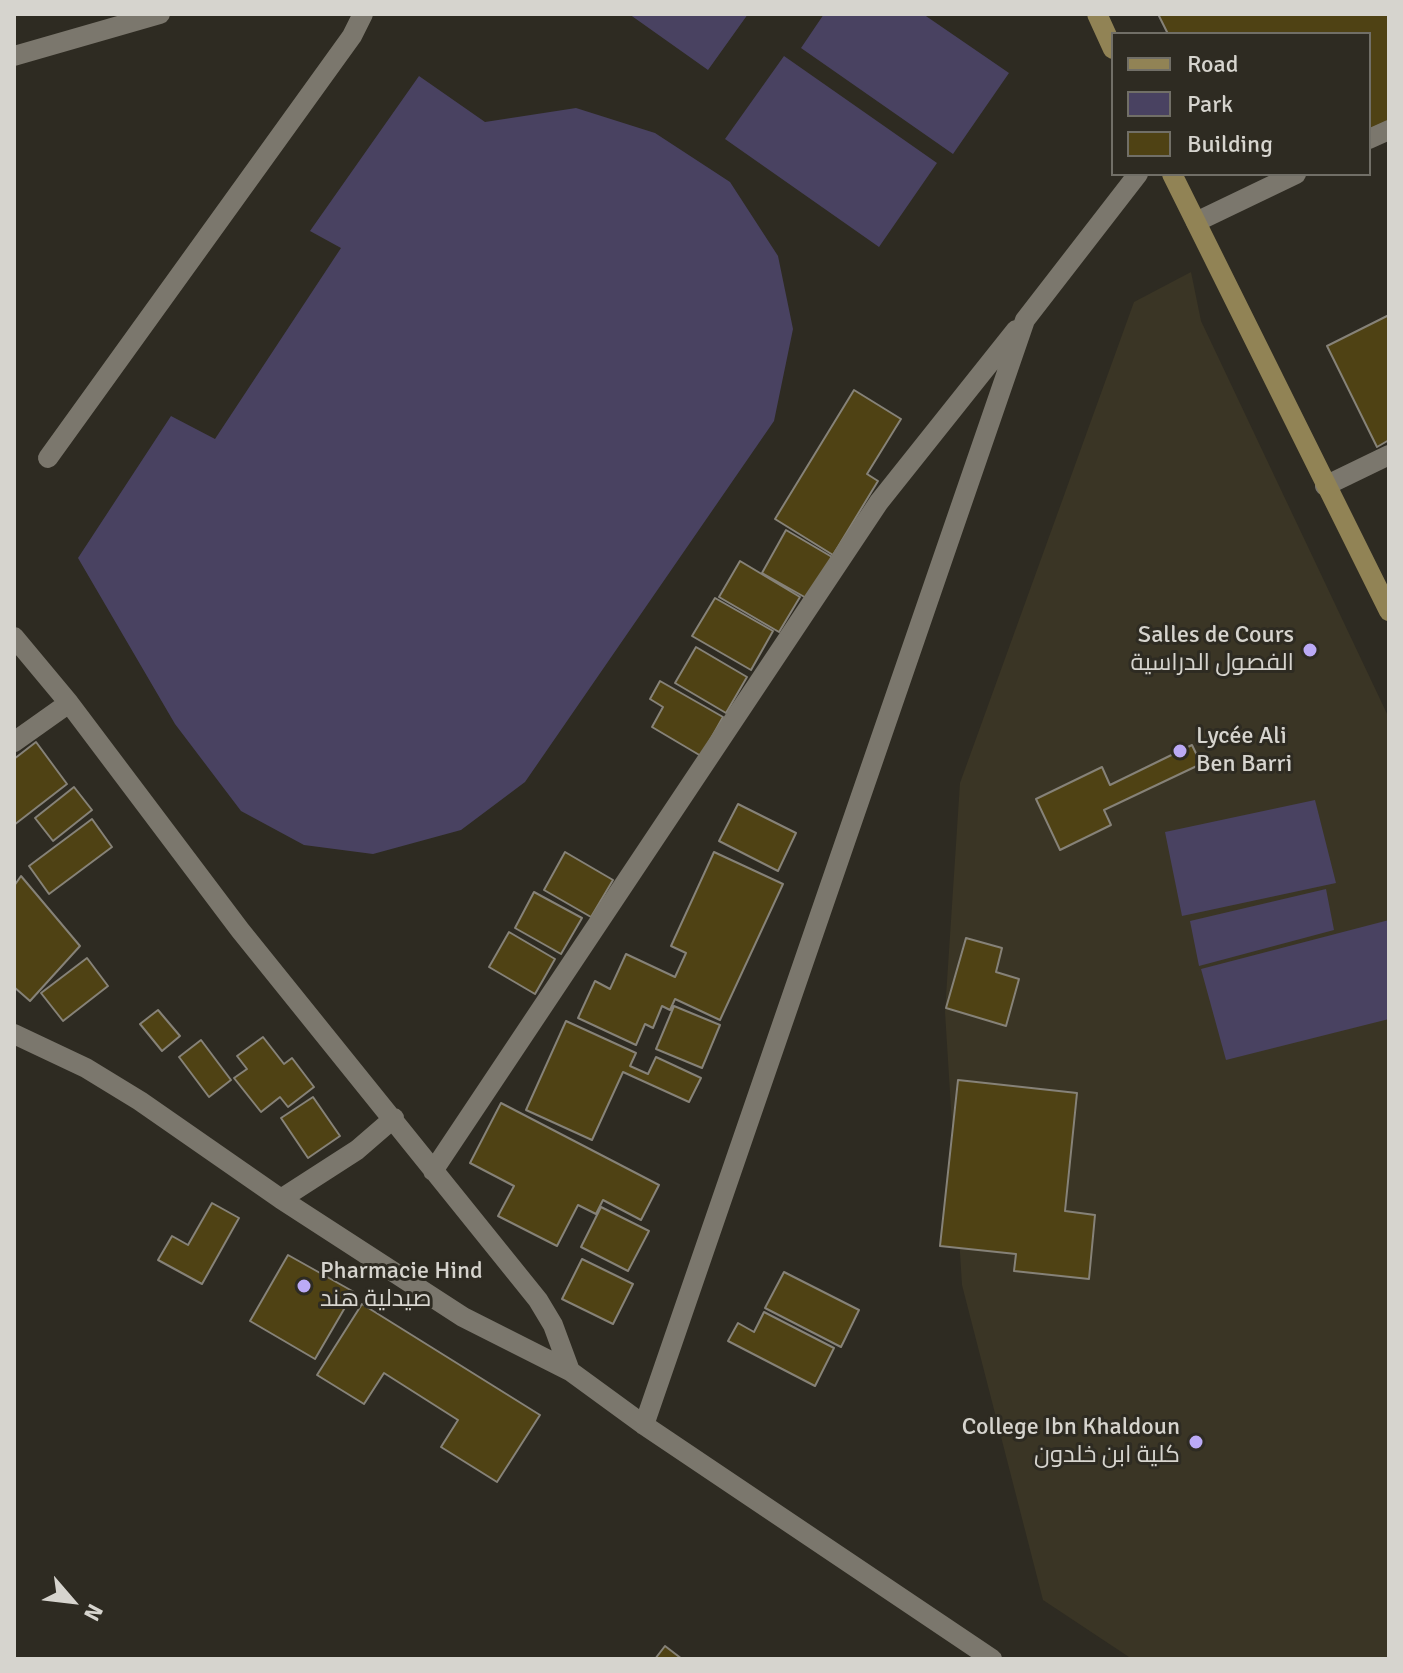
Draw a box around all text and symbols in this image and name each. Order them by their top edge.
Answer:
legend [1111,32,1371,176]
text: Road [1187,49,1238,79]
text: Park [1187,89,1233,119]
text: Building [1187,129,1273,159]
place label: Salles de Cours الفصول الدراسية [1131,622,1294,678]
marker: Salles de Cours الفصول الدراسية [1301,641,1319,659]
place label: Lycée Ali Ben Barri [1196,723,1292,779]
marker: Lycée Ali Ben Barri [1171,742,1189,760]
place label: Pharmacie Hind صيدلية هند [320,1258,483,1314]
marker: Pharmacie Hind صيدلية هند [295,1277,313,1295]
place label: College Ibn Khaldoun كلية ابن خلدون [962,1414,1180,1470]
marker: College Ibn Khaldoun كلية ابن خلدون [1187,1433,1205,1451]
north arrow [32,1561,112,1641]
text: N [78,1599,109,1626]

